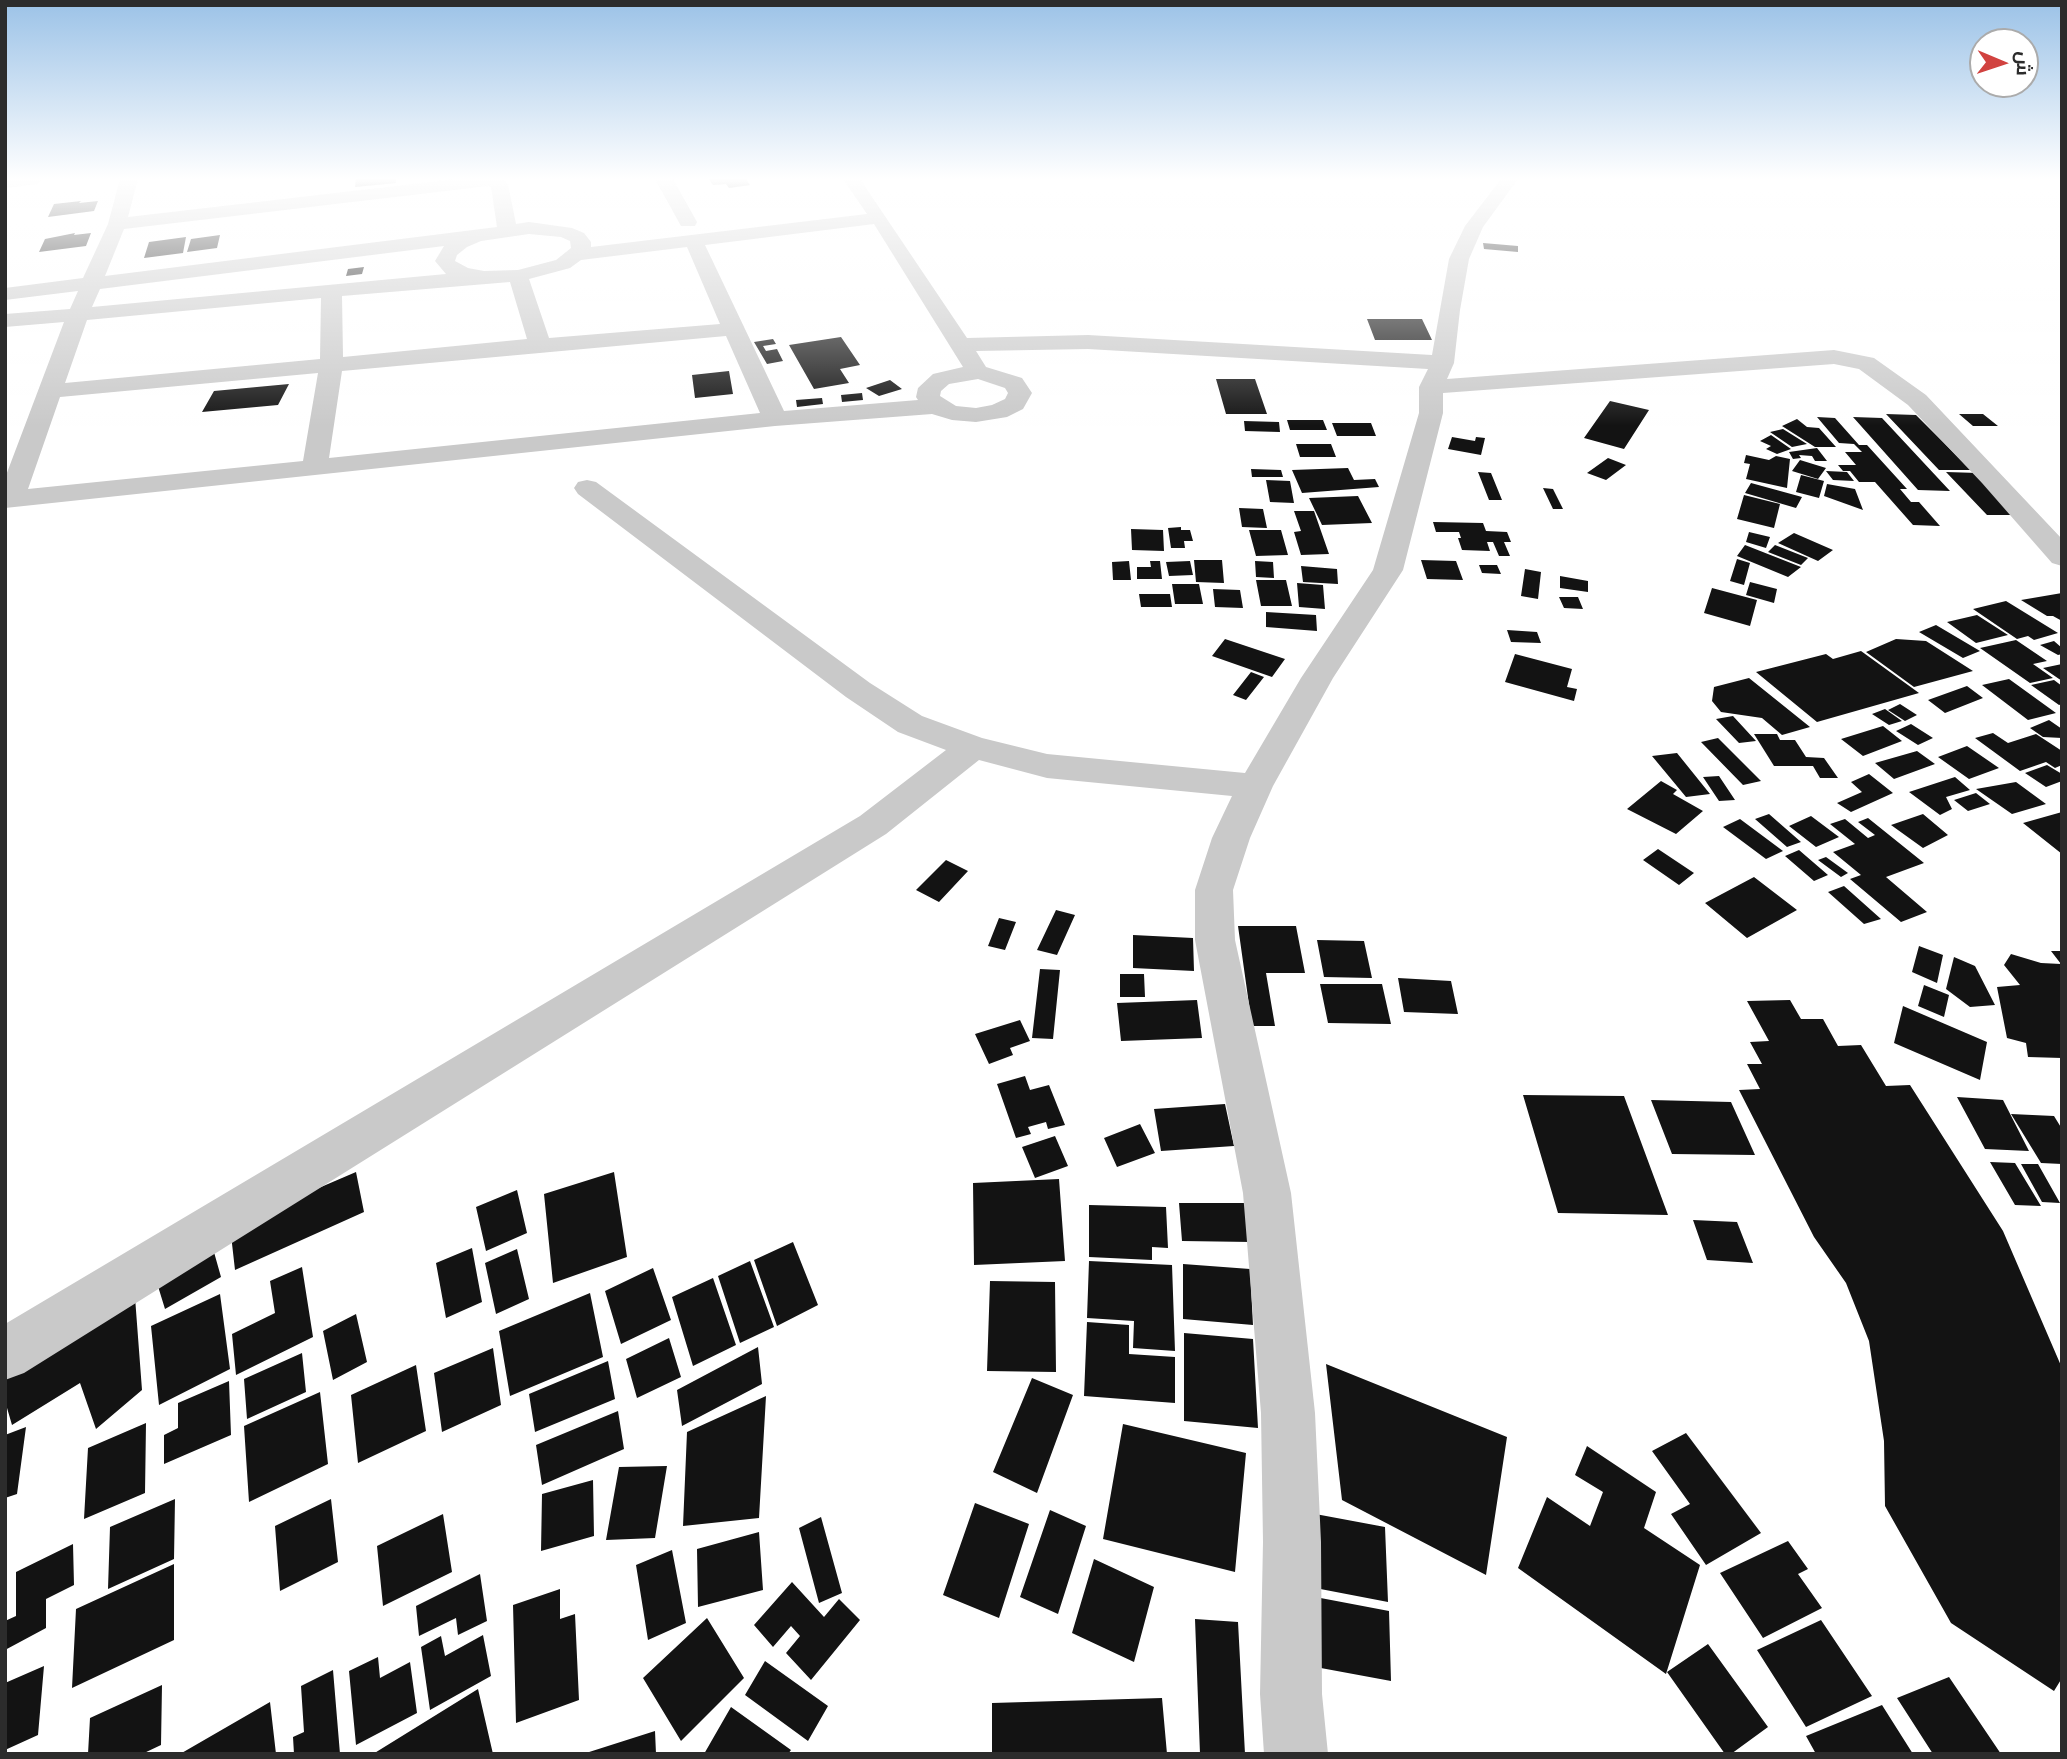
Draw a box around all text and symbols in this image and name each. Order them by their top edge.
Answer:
north arrow [1969,28,2039,98]
text: ش [2011,51,2036,76]

